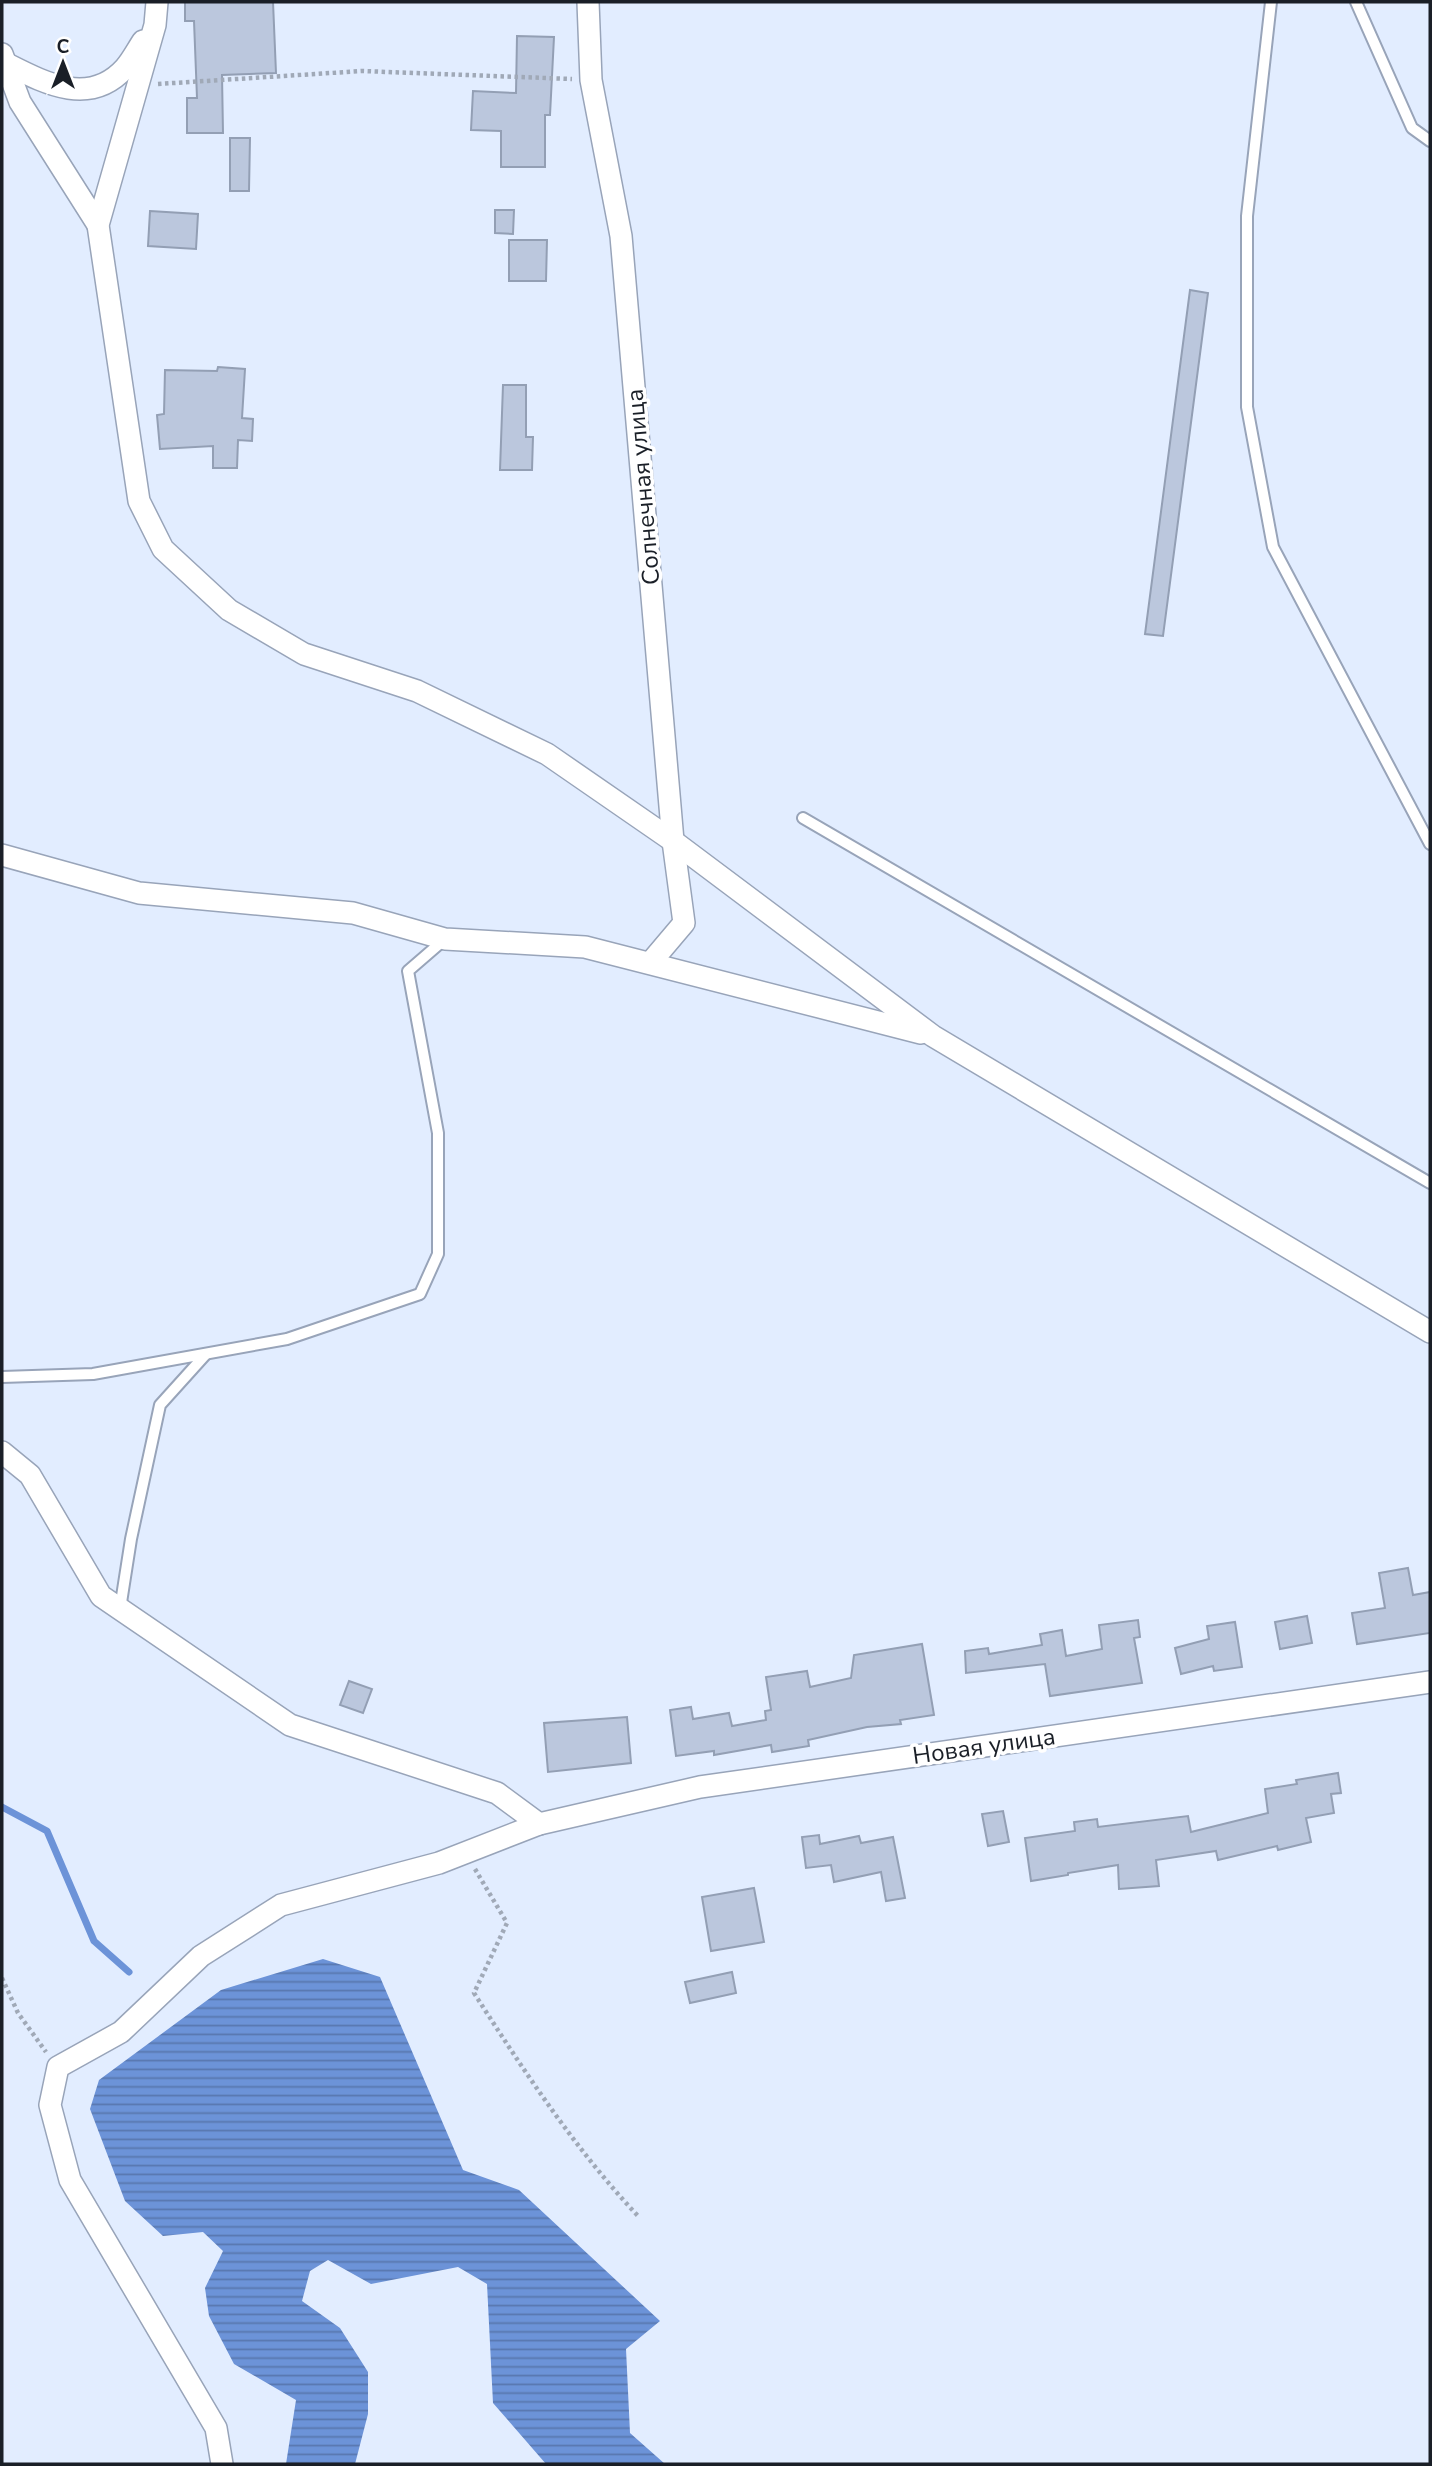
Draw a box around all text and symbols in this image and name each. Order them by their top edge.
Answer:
north arrow [28,28,98,98]
text: С [57,34,70,60]
street label: Солнечная улица [618,388,668,586]
street label: Новая улица [910,1720,1058,1772]

